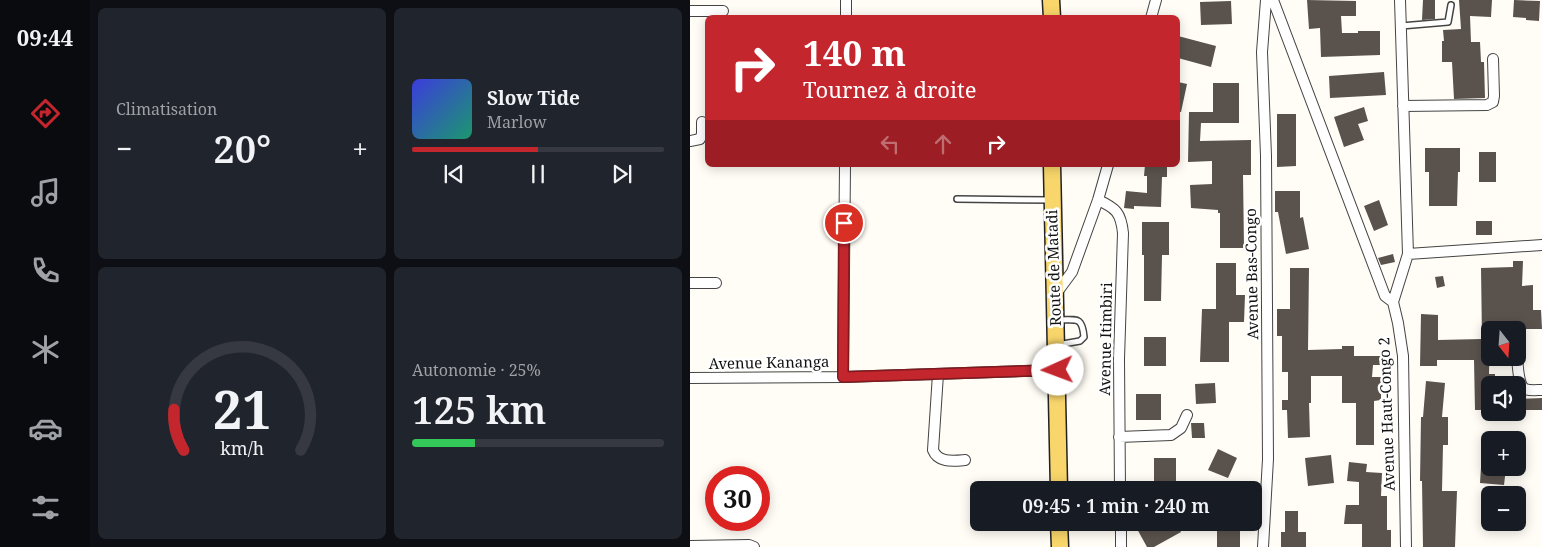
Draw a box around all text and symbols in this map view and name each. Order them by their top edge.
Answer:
text: 09:44 [17,22,73,52]
text: 140 m [803,29,906,76]
icon: right [720,35,785,100]
text: Tournez à droite [803,74,977,104]
text: Slow Tide [487,85,580,111]
icon: directions [28,96,63,131]
text: Climatisation [116,98,217,120]
text: Marlow [487,111,547,133]
text: 20° [213,122,271,174]
text: − [116,129,132,167]
text: + [352,129,368,167]
icon: left [876,130,904,158]
icon: ahead [929,130,957,158]
icon: right [982,130,1010,158]
icon: previous [440,160,468,188]
icon: pause [524,160,552,188]
icon: next [608,160,636,188]
icon: music [28,175,63,210]
pin [823,202,865,244]
street label: Avenue Bas-Congo [1240,208,1262,340]
icon: arrive [830,209,858,237]
street label: Route de Matadi [1041,209,1065,327]
icon: phone [28,253,63,288]
street label: Avenue Itimbiri [1094,282,1116,396]
north arrow [1481,321,1526,366]
map controls [1481,321,1526,531]
icon: climate [28,332,63,367]
street label: Avenue Haut-Congo 2 [1373,337,1399,491]
position arrow [1031,343,1083,395]
street label: Avenue Kananga [708,351,830,373]
text: Autonomie · 25% [412,359,541,381]
text: 21 [213,373,271,444]
button: sound [1481,376,1526,421]
text: 125 km [412,383,546,435]
icon: car [28,411,63,446]
button: + [1481,431,1526,476]
text: km/h [220,436,264,460]
speed limit sign: 30 [705,466,770,531]
button: − [1481,486,1526,531]
icon: filters [28,490,63,525]
text: 09:45 · 1 min · 240 m [1022,493,1210,519]

